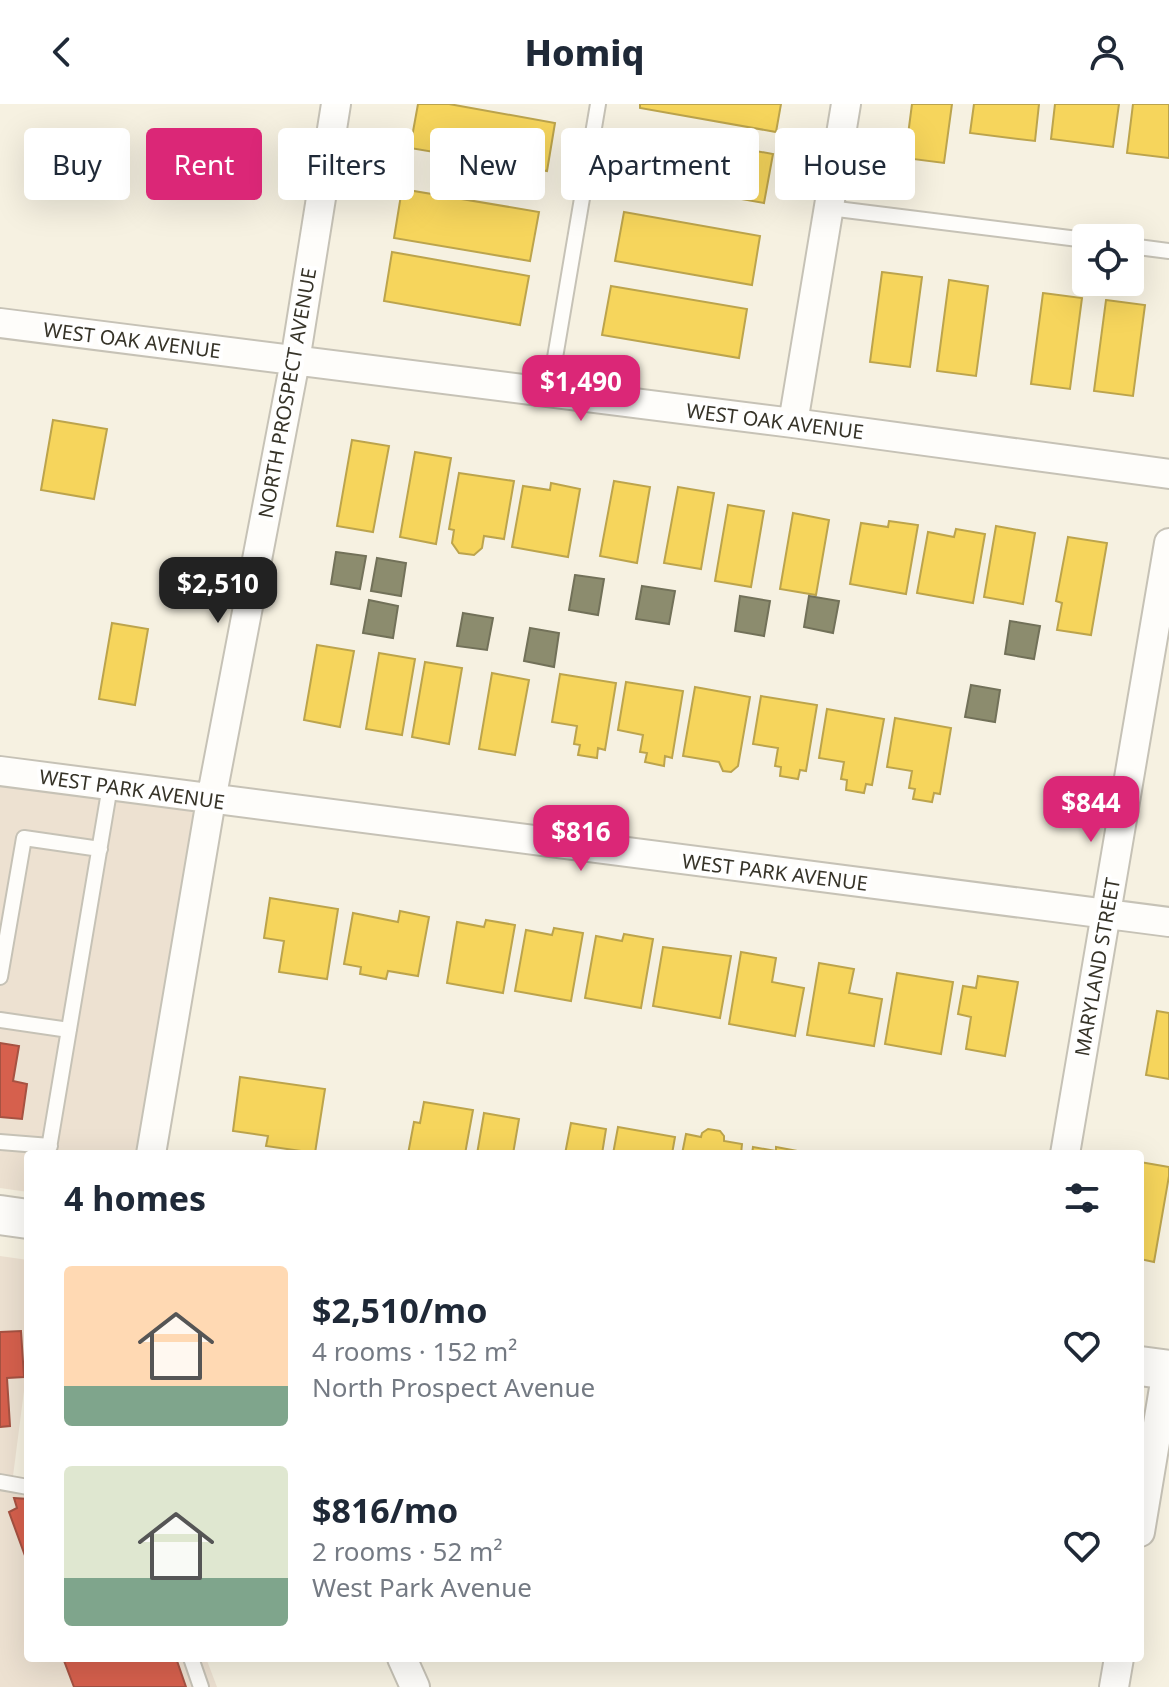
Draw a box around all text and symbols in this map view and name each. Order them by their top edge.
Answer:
text: Homiq [525,28,644,77]
icon: back [40,30,84,74]
icon: person [1085,30,1129,74]
chip: Buy [24,128,130,200]
chip: Rent [146,128,262,200]
chip: Filters [278,128,414,200]
chip: New [430,128,545,200]
chip: Apartment [561,128,759,200]
chip: House [775,128,915,200]
map controls [1072,224,1144,296]
button: locate [1072,224,1144,296]
street label: NORTH PROSPECT AVENUE [252,266,322,520]
street label: WEST OAK AVENUE [42,316,222,364]
pin: $1,490 [516,355,646,423]
text: $1,490 [540,363,622,399]
street label: WEST OAK AVENUE [685,397,865,445]
pin: $2,510 [153,557,283,625]
text: $2,510 [177,565,259,601]
street label: WEST PARK AVENUE [38,763,226,815]
pin: $844 [1044,776,1138,844]
text: $844 [1061,784,1121,820]
pin: $816 [534,805,628,873]
text: $816 [551,813,611,849]
street label: WEST PARK AVENUE [681,847,869,897]
street label: MARYLAND STREET [1068,876,1126,1058]
text: 4 homes [64,1175,206,1221]
icon: filters [1060,1176,1104,1220]
text: $2,510/mo [312,1287,487,1333]
icon: home [128,1298,224,1394]
icon: heart [1060,1324,1104,1368]
text: 4 rooms · 152 m² [312,1333,517,1369]
text: North Prospect Avenue [312,1369,595,1405]
text: $816/mo [312,1487,458,1533]
icon: home [128,1498,224,1594]
icon: heart [1060,1524,1104,1568]
text: 2 rooms · 52 m² [312,1533,502,1569]
text: West Park Avenue [312,1569,532,1605]

